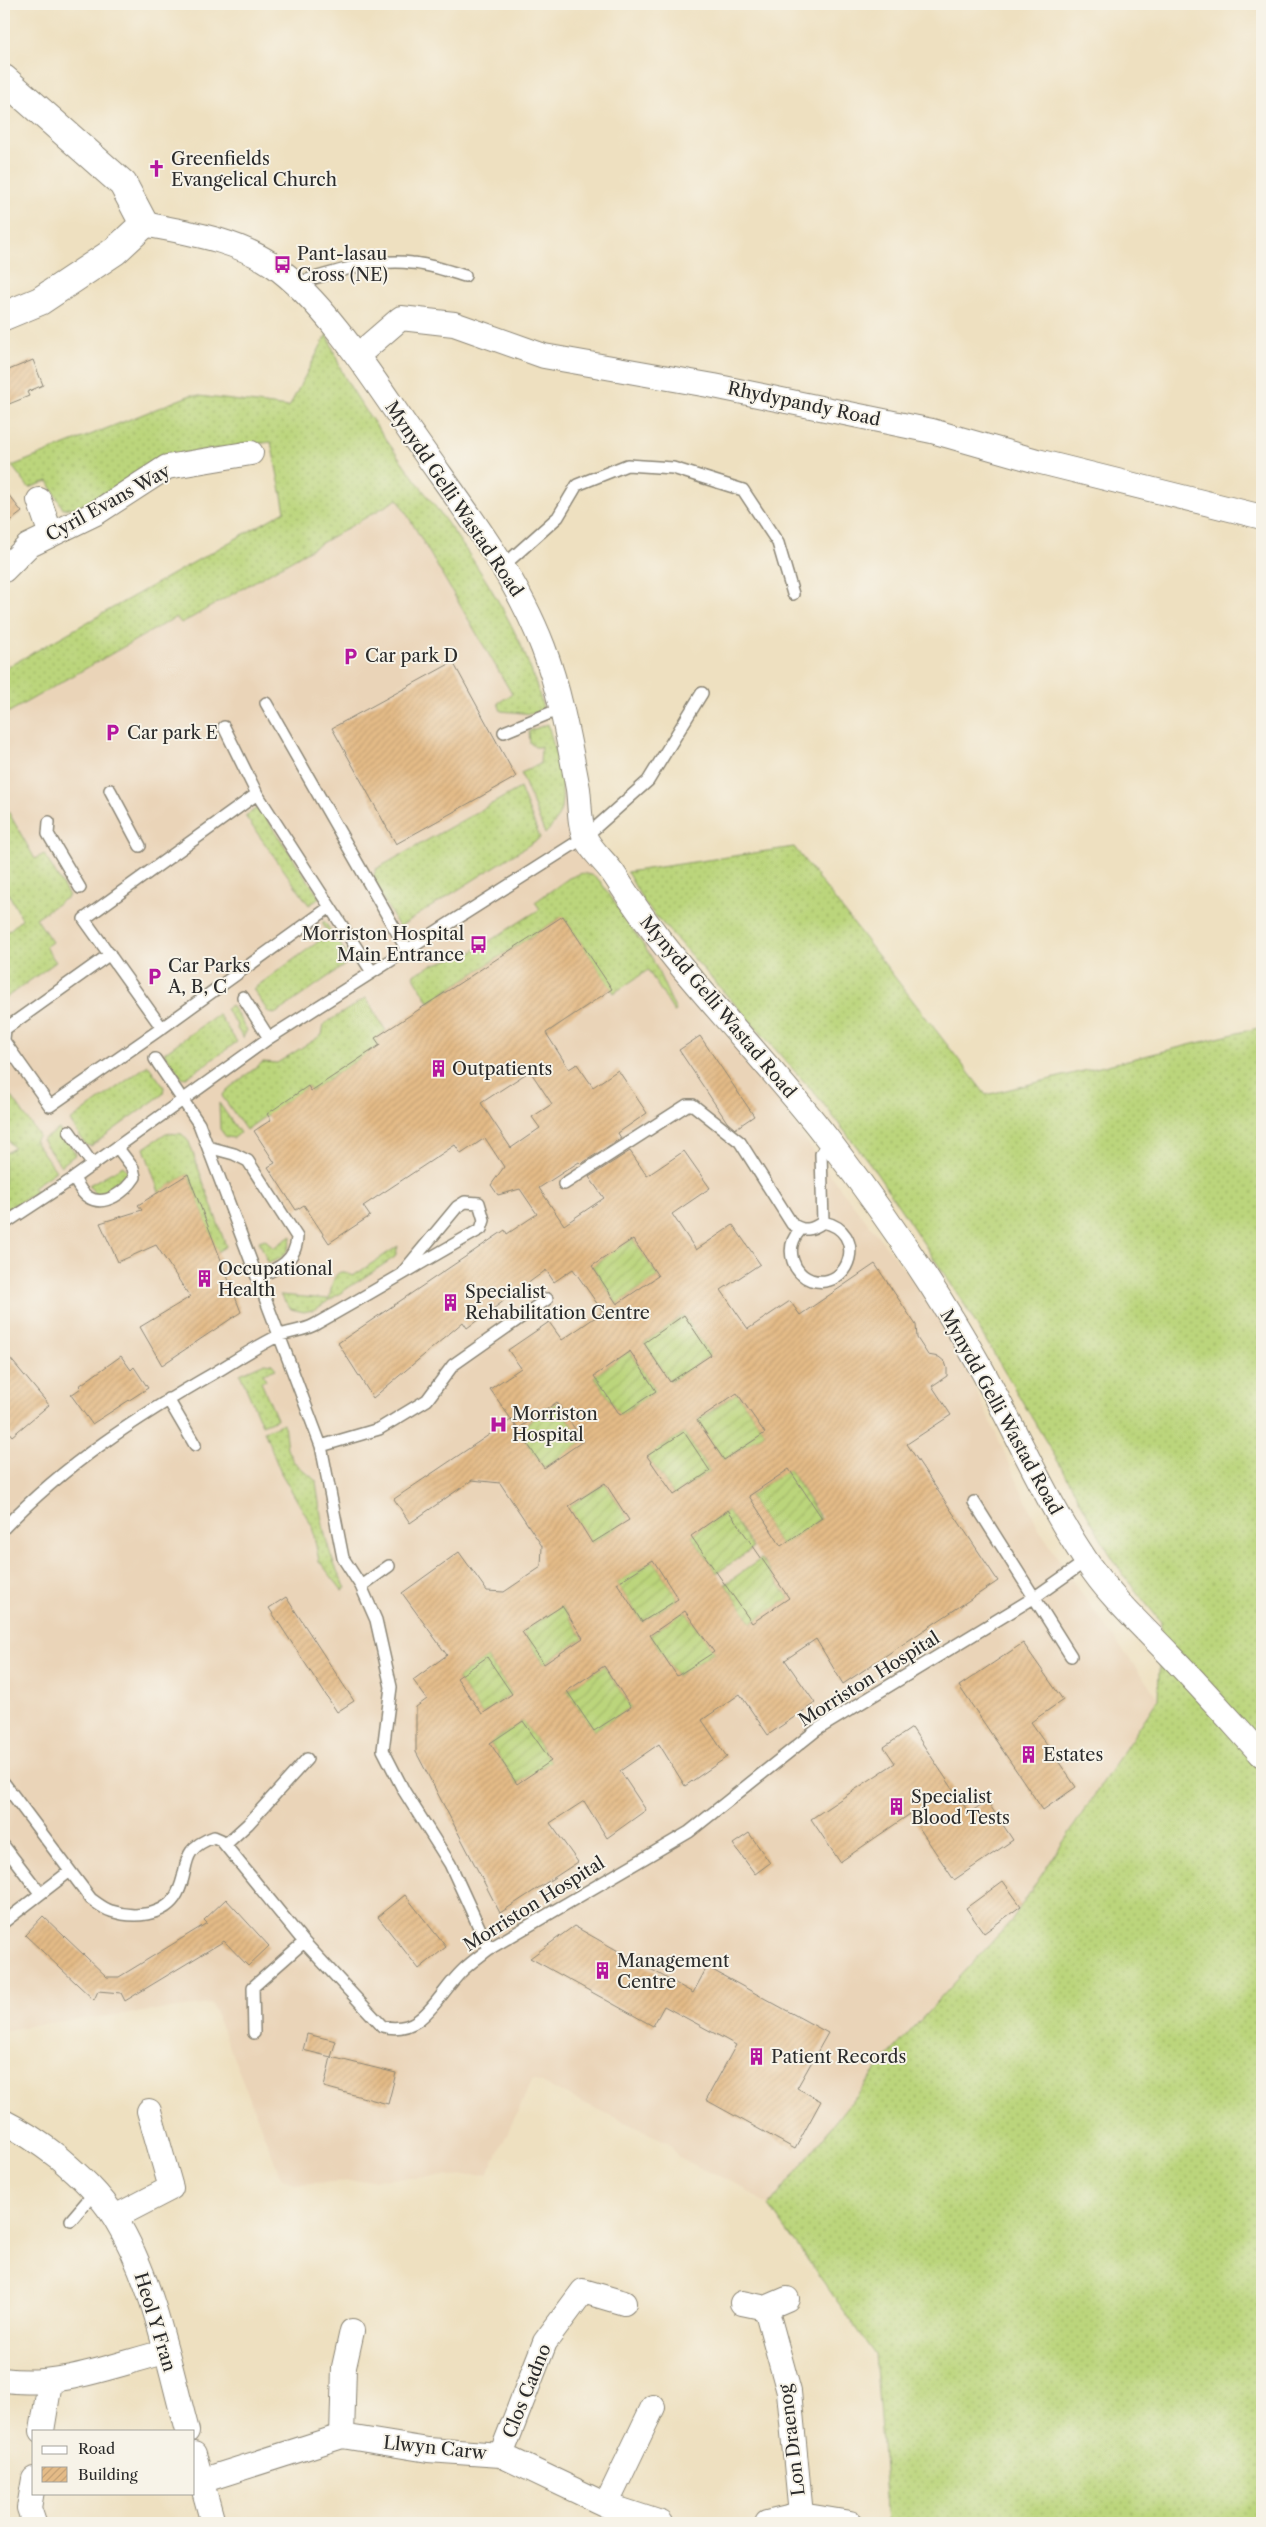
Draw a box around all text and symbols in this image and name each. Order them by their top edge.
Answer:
place label: Greenfields Evangelical Church [171,148,337,191]
church icon: Greenfields Evangelical Church [147,159,167,179]
place label: Pant-lasau Cross (NE) [297,243,388,286]
bus stop icon: Pant-lasau Cross (NE) [273,254,293,274]
street label: Rhydypandy Road [726,377,883,431]
street label: Mynydd Gelli Wastad Road [380,397,528,601]
street label: Cyril Evans Way [42,459,175,546]
place label: Car park D [365,645,458,667]
parking icon: Car park D [341,646,361,666]
place label: Car park E [127,722,218,744]
parking icon: Car park E [103,723,123,743]
street label: Mynydd Gelli Wastad Road [635,911,801,1103]
place label: Morriston Hospital Main Entrance [302,923,464,966]
bus stop icon: Morriston Hospital Main Entrance [468,934,488,954]
place label: Car Parks A, B, C [167,955,250,998]
parking icon: Car Parks A, B, C [144,966,164,986]
place label: Outpatients [452,1058,552,1080]
building icon: Outpatients [428,1059,448,1079]
place label: Occupational Health [218,1258,333,1301]
building icon: Occupational Health [194,1269,214,1289]
place label: Specialist Rehabilitation Centre [465,1281,650,1324]
building icon: Specialist Rehabilitation Centre [441,1292,461,1312]
street label: Mynydd Gelli Wastad Road [935,1306,1067,1518]
place label: Morriston Hospital [512,1403,598,1446]
hospital icon: Morriston Hospital [488,1414,508,1434]
street label: Morriston Hospital [794,1627,944,1731]
place label: Estates [1043,1744,1103,1766]
building icon: Estates [1019,1745,1039,1765]
place label: Specialist Blood Tests [911,1786,1010,1829]
building icon: Specialist Blood Tests [887,1797,907,1817]
street label: Morriston Hospital [459,1852,609,1956]
place label: Management Centre [617,1950,730,1993]
building icon: Management Centre [593,1961,613,1981]
place label: Patient Records [771,2046,906,2068]
building icon: Patient Records [747,2047,767,2067]
street label: Heol Y Fran [130,2270,180,2374]
street label: Clos Cadno [498,2341,556,2441]
street label: Lon Draenog [774,2382,810,2497]
legend [32,2430,195,2494]
street label: Llwyn Carw [382,2432,489,2464]
text: Road [78,2439,115,2458]
text: Building [78,2465,138,2484]

